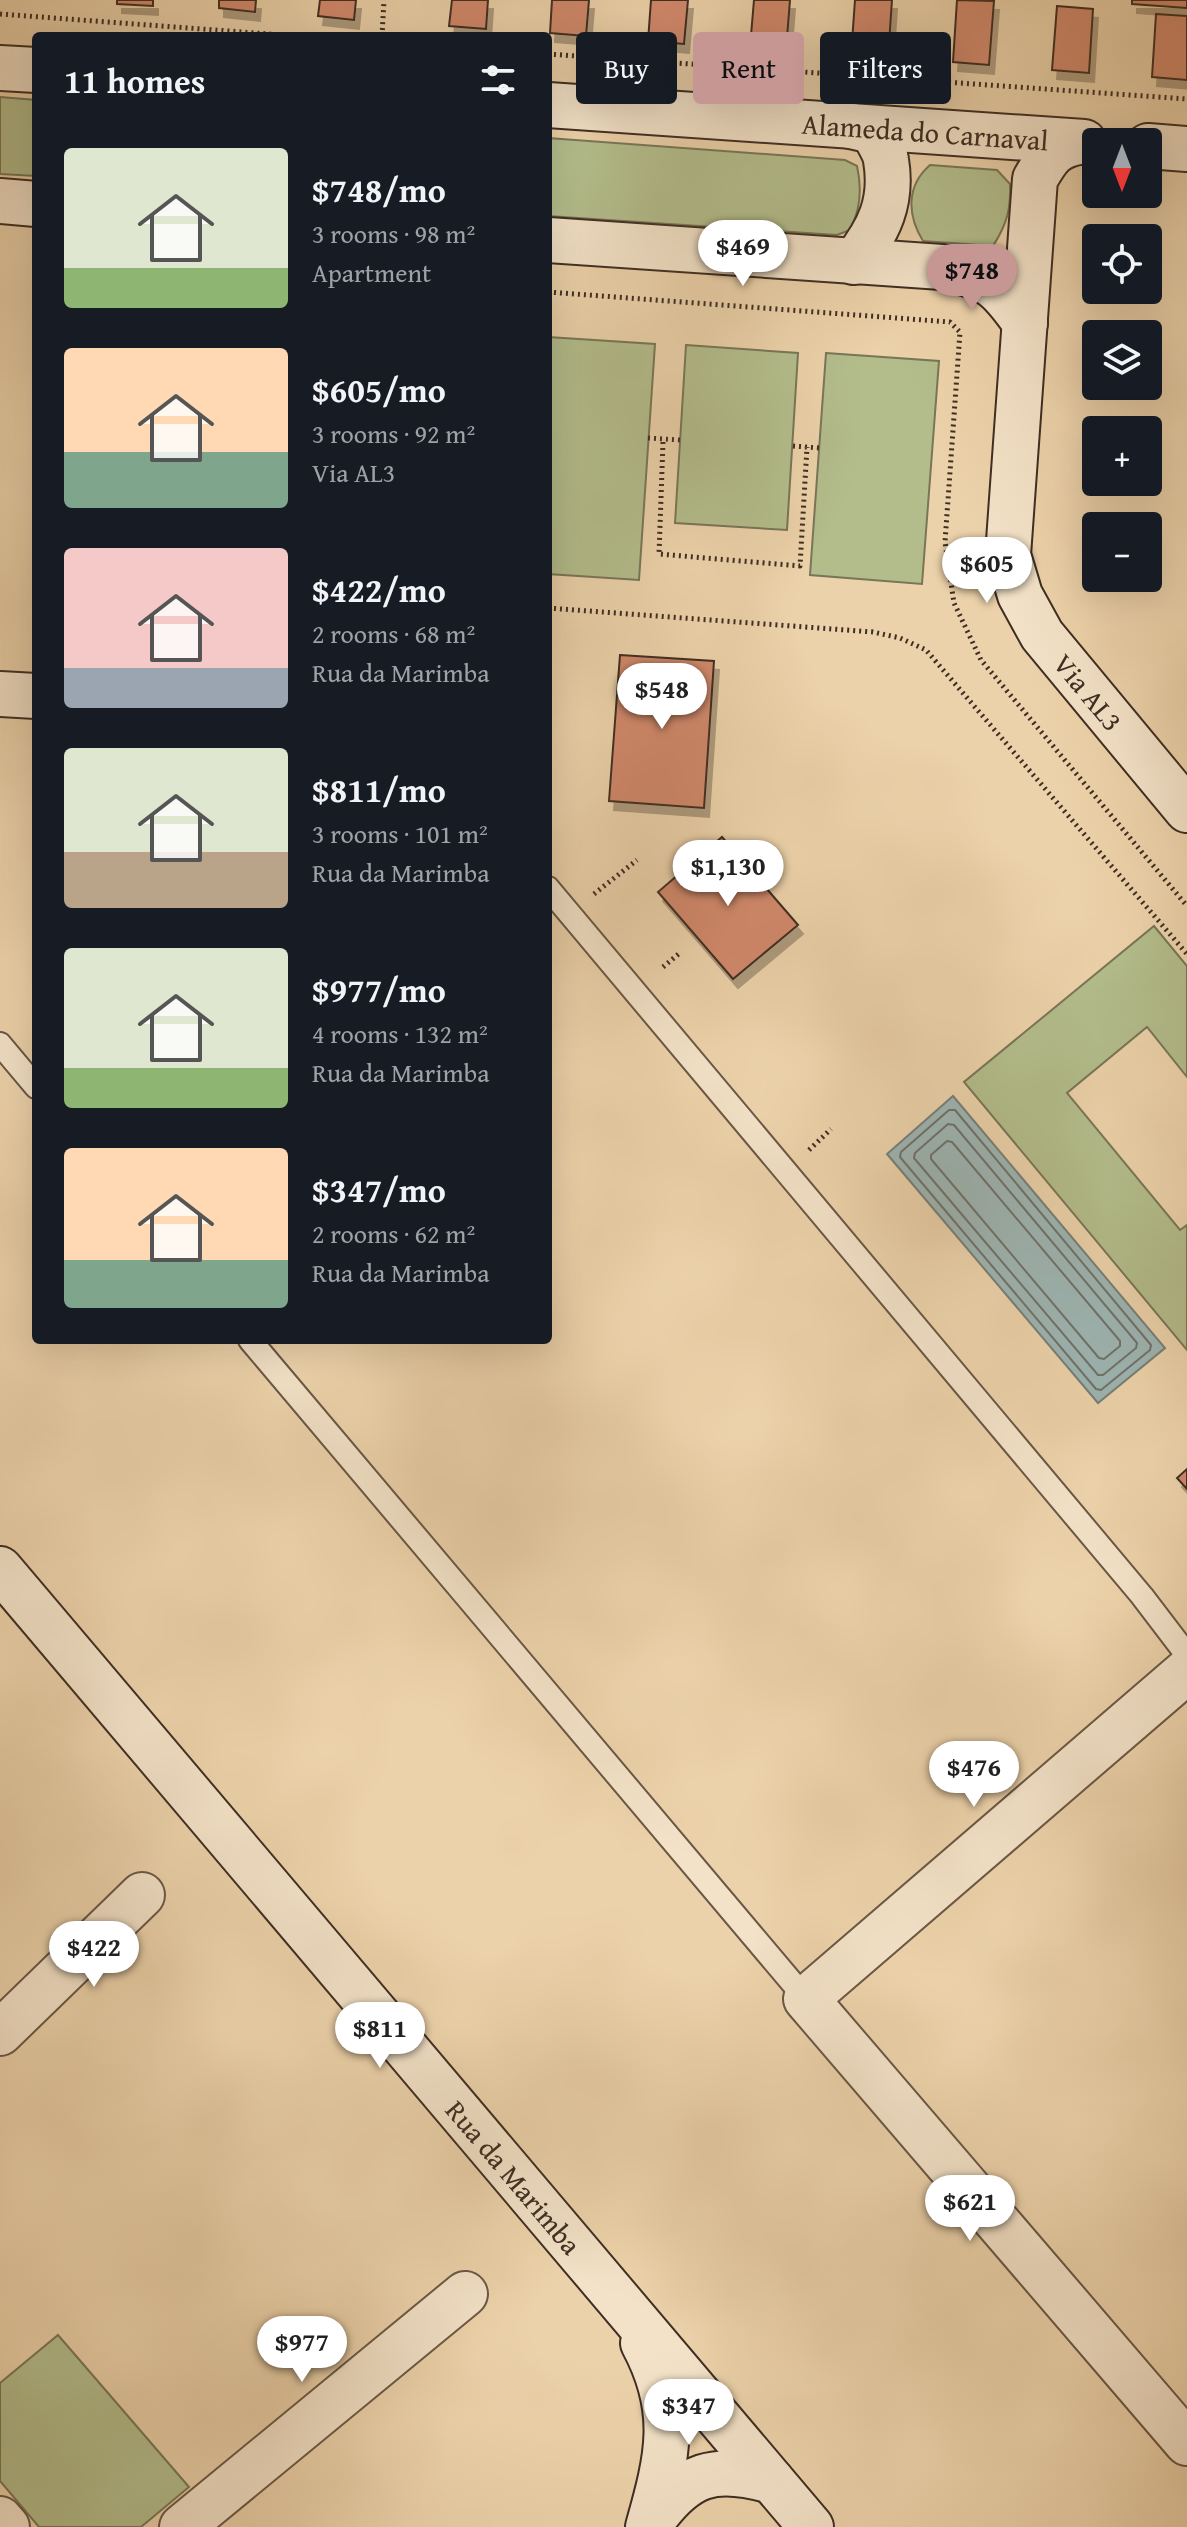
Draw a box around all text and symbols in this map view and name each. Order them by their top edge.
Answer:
chip: Buy [576,32,677,104]
chip: Rent [693,32,804,104]
chip: Filters [820,32,951,104]
text: 11 homes [64,56,205,105]
icon: filters [476,58,520,102]
street label: Alameda do Carnaval [801,102,1050,160]
north arrow [1082,128,1162,208]
map controls [1082,128,1162,592]
text: $748/mo [312,165,446,214]
icon: home [128,180,224,276]
text: 3 rooms · 98 m² [312,214,475,253]
pin: $469 [696,220,790,288]
button: locate [1082,224,1162,304]
text: $469 [716,226,770,265]
pin: $748 [925,244,1019,312]
text: $748 [945,250,999,289]
text: Apartment [312,253,431,292]
button: layers [1082,320,1162,400]
text: $605/mo [312,365,446,414]
icon: home [128,380,224,476]
text: 3 rooms · 92 m² [312,414,475,453]
button: + [1082,416,1162,496]
text: Via AL3 [312,453,395,492]
button: − [1082,512,1162,592]
pin: $605 [940,537,1034,605]
text: $605 [960,543,1014,582]
text: $422/mo [312,565,446,614]
icon: home [128,580,224,676]
text: 2 rooms · 68 m² [312,614,475,653]
street label: Via AL3 [1044,644,1133,739]
text: Rua da Marimba [312,653,490,692]
pin: $548 [615,663,709,731]
text: $548 [635,669,689,708]
text: $811/mo [312,765,446,814]
icon: home [128,780,224,876]
text: 3 rooms · 101 m² [312,814,488,853]
pin: $1,130 [663,840,793,908]
text: $1,130 [691,846,765,885]
text: Rua da Marimba [312,853,490,892]
text: $977/mo [312,965,446,1014]
icon: home [128,980,224,1076]
text: 4 rooms · 132 m² [312,1014,488,1053]
text: Rua da Marimba [312,1053,490,1092]
text: $347/mo [312,1165,446,1214]
icon: home [128,1180,224,1276]
text: 2 rooms · 62 m² [312,1214,475,1253]
text: Rua da Marimba [312,1253,490,1292]
pin: $476 [927,1741,1021,1809]
text: $476 [947,1747,1001,1786]
pin: $422 [47,1921,141,1989]
text: $422 [67,1927,121,1966]
pin: $811 [333,2002,427,2070]
text: $811 [353,2008,407,2047]
street label: Rua da Marimba [437,2090,592,2263]
pin: $621 [923,2175,1017,2243]
text: $621 [943,2181,997,2220]
pin: $977 [255,2316,349,2384]
text: $977 [275,2322,329,2361]
pin: $347 [642,2379,736,2447]
text: $347 [662,2385,716,2424]

